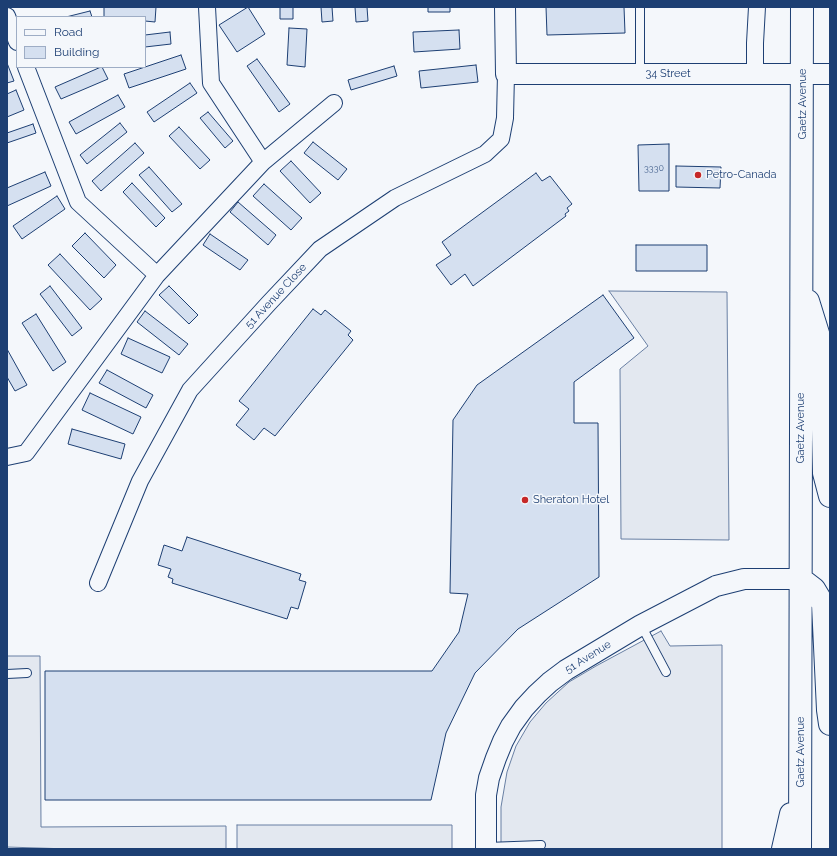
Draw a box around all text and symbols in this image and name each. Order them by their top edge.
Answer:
legend [16,16,146,68]
text: Road [54,25,83,39]
text: Building [54,45,100,59]
street label: 34 Street [645,67,691,81]
street label: Gaetz Avenue [796,69,810,139]
house number: 3330 [644,163,664,173]
place label: Petro-Canada [706,168,776,182]
marker: Petro-Canada [693,170,703,180]
street label: 51 Avenue Close [243,261,309,331]
street label: Gaetz Avenue [794,393,808,463]
place label: Sheraton Hotel [533,493,609,507]
marker: Sheraton Hotel [520,495,530,505]
street label: 51 Avenue [562,638,614,676]
street label: Gaetz Avenue [794,717,808,787]

